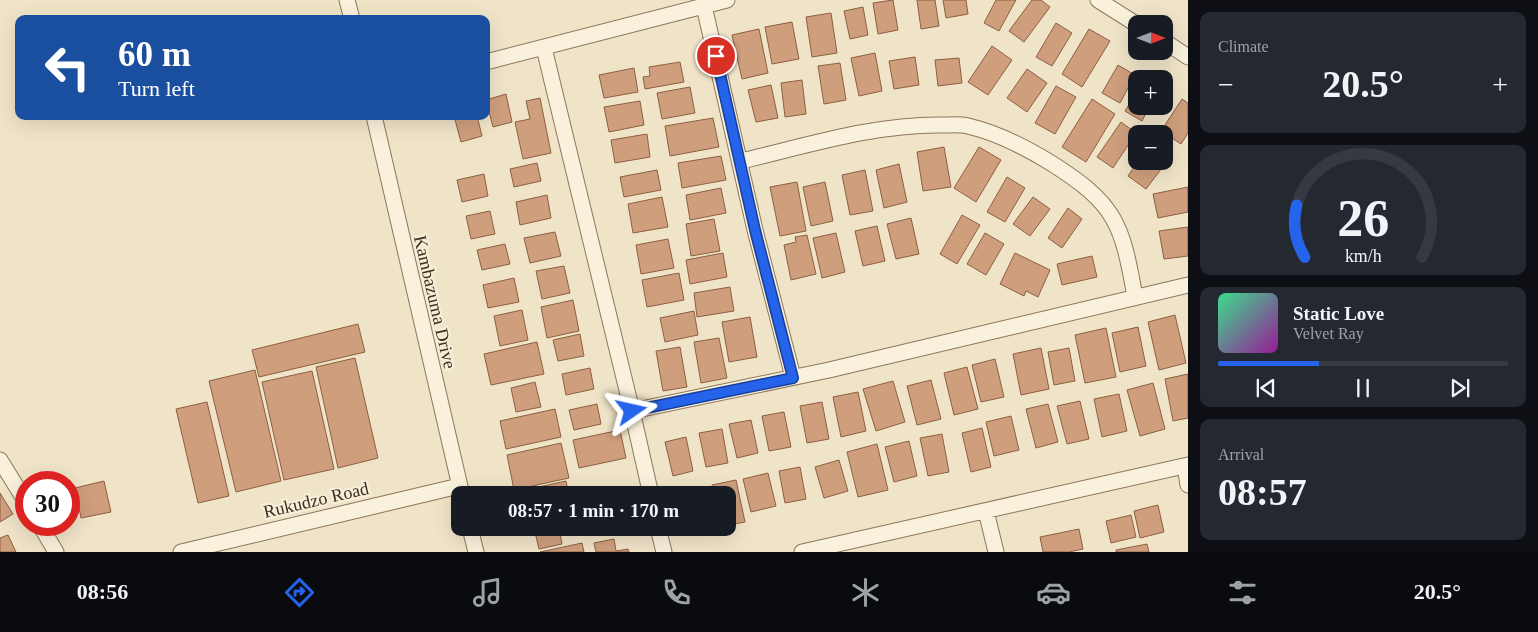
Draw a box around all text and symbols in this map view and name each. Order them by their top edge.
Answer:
north arrow [1128,15,1172,60]
map controls [1128,15,1173,170]
icon: left [35,35,100,100]
text: 60 m [118,35,191,74]
pin [695,35,737,77]
text: Climate [1218,38,1269,55]
icon: arrive [702,42,730,70]
text: 20.5° [1322,63,1404,105]
text: − [1218,69,1234,100]
text: + [1492,69,1508,100]
button: + [1128,70,1173,115]
text: Turn left [118,76,195,101]
button: − [1128,125,1173,170]
text: 26 [1337,190,1389,247]
street label: Kambazuma Drive [410,233,460,371]
text: km/h [1345,246,1381,266]
text: Static Love [1293,303,1384,324]
text: Velvet Ray [1293,325,1364,342]
icon: previous [1252,374,1280,402]
icon: pause [1349,374,1377,402]
icon: next [1446,374,1474,402]
position arrow [605,384,657,436]
text: Arrival [1218,446,1264,463]
speed limit sign: 30 [15,471,80,536]
text: 08:57 [1218,471,1307,513]
street label: Rukudzo Road [261,478,371,522]
text: 08:57 · 1 min · 170 m [508,500,679,521]
icon: directions [282,575,317,610]
icon: music [470,575,505,610]
icon: phone [659,575,694,610]
icon: climate [848,575,883,610]
icon: car [1036,575,1071,610]
icon: filters [1225,575,1260,610]
text: 08:56 [77,579,128,604]
text: 20.5° [1414,579,1461,604]

